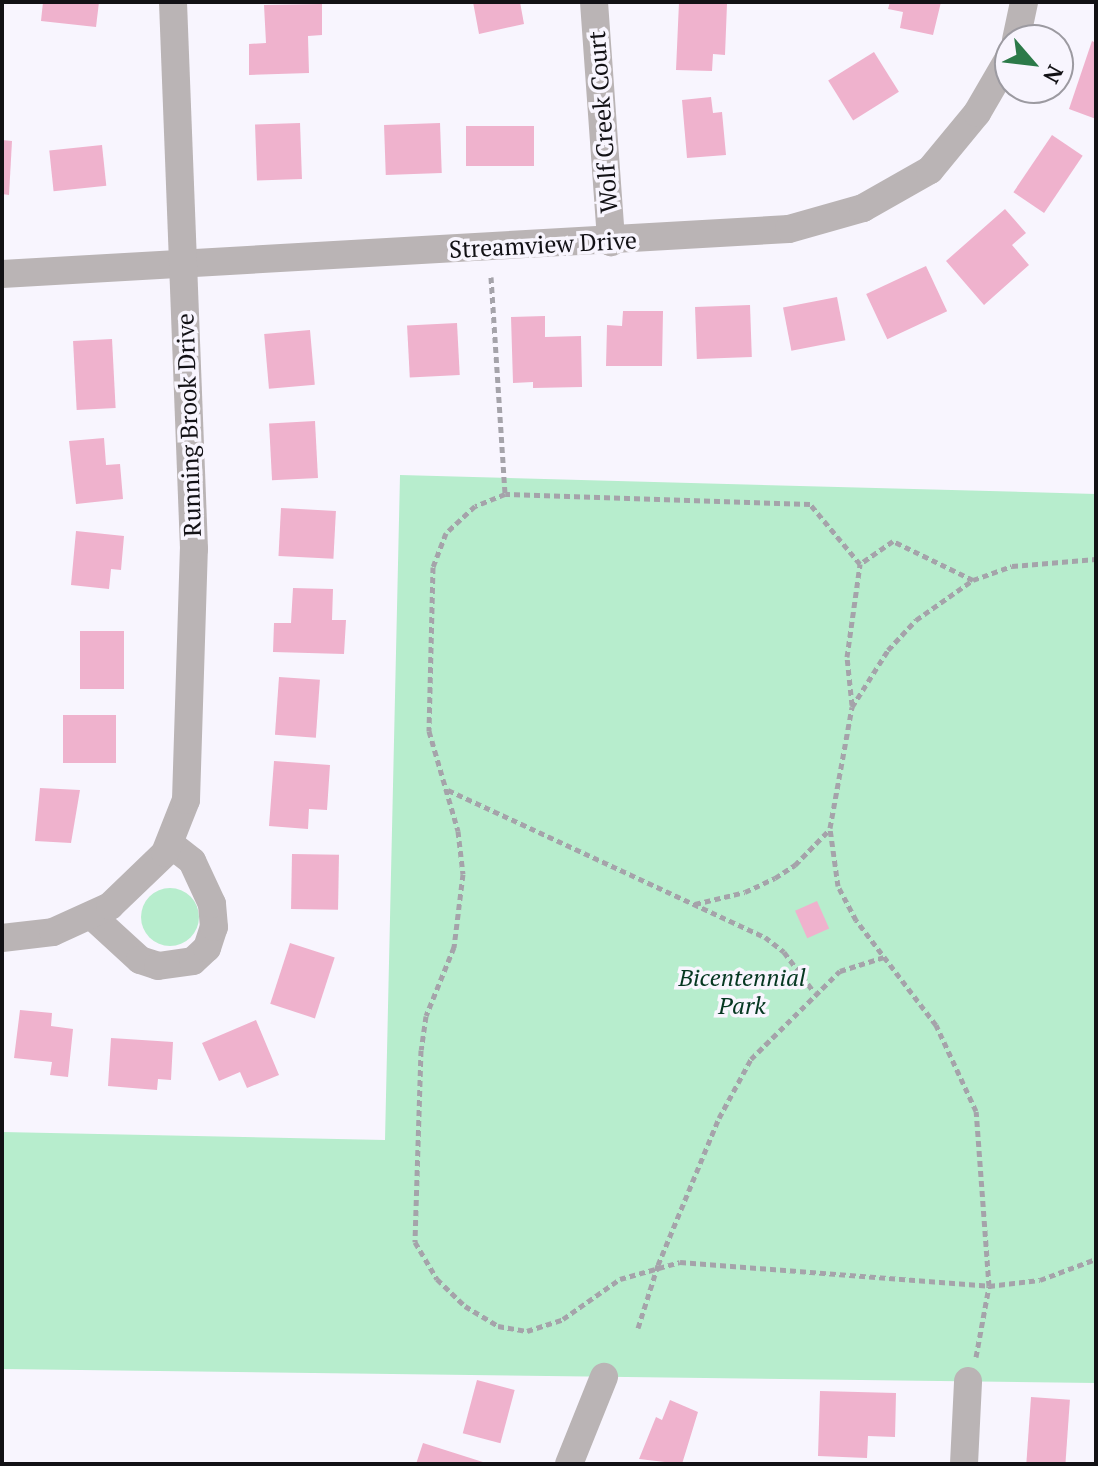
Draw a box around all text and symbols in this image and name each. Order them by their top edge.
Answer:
north arrow [994,24,1074,104]
street label: Wolf Creek Court [582,30,624,214]
text: N [1037,60,1071,89]
street label: Streamview Drive [448,226,638,264]
street label: Running Brook Drive [171,313,207,537]
park label: Bicentennial Park [678,964,806,1020]

